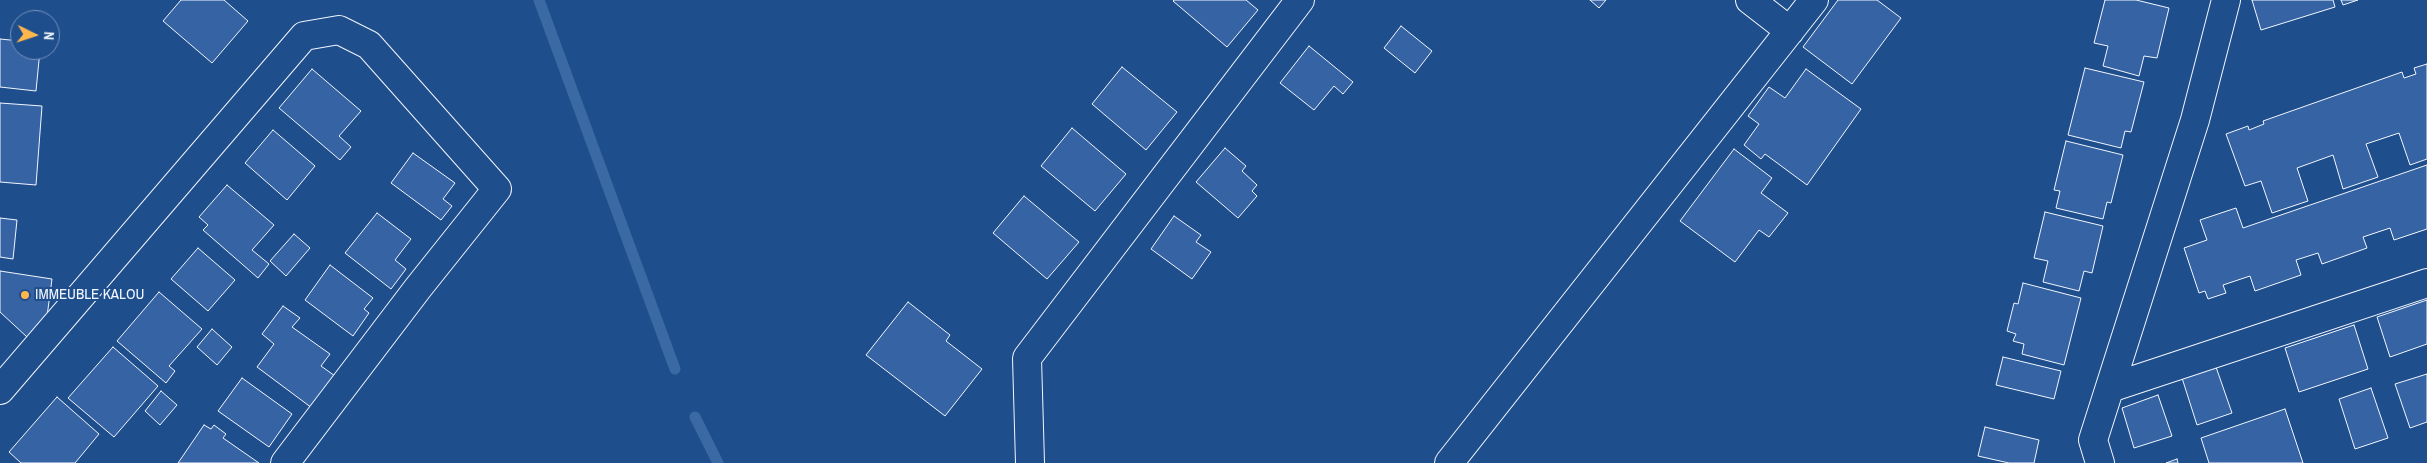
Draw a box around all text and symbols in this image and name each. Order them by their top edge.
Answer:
north arrow [10,10,60,60]
text: N [40,31,58,41]
place label: IMMEUBLE KALOU [35,286,144,304]
marker: IMMEUBLE KALOU [19,289,31,301]

